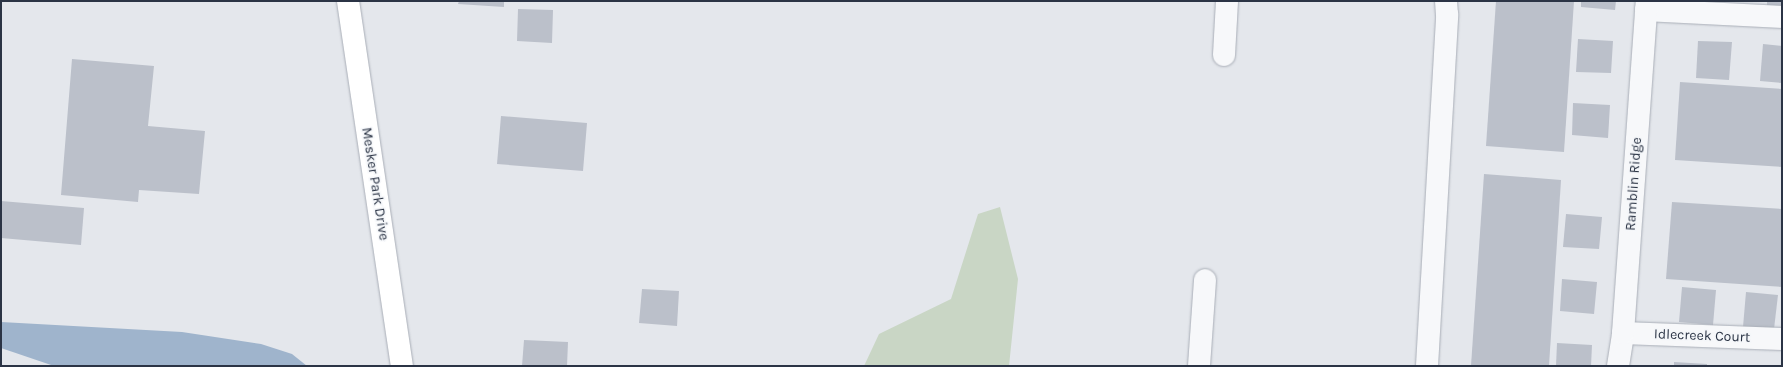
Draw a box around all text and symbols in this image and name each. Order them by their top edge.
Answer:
street label: Mesker Park Drive [358,126,392,242]
street label: Ramblin Ridge [1622,137,1646,231]
street label: Idlecreek Court [1654,326,1750,346]

